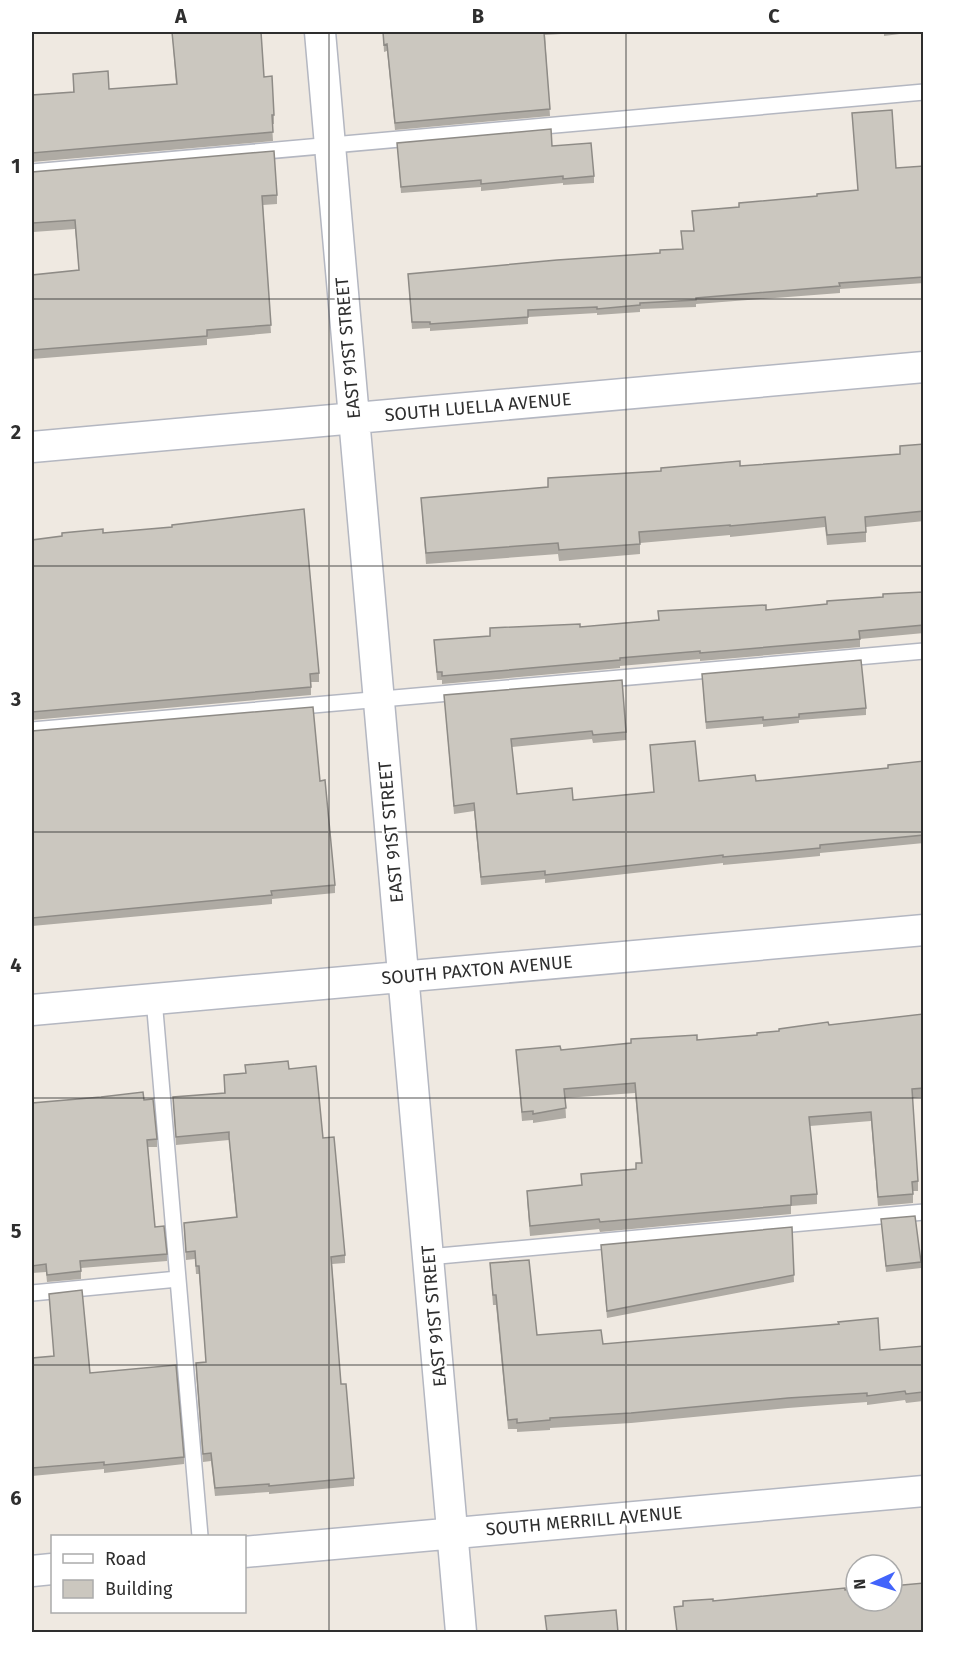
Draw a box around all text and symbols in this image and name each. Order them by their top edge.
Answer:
text: A [174,4,188,28]
text: B [472,4,484,28]
text: C [768,4,780,28]
text: 1 [11,154,21,178]
street label: EAST 91ST STREET [331,276,365,420]
street label: SOUTH LUELLA AVENUE [384,388,572,426]
text: 2 [11,420,21,444]
text: 3 [10,687,21,711]
street label: EAST 91ST STREET [374,760,408,904]
street label: SOUTH PAXTON AVENUE [381,951,573,989]
text: 4 [10,953,22,977]
text: 5 [11,1219,22,1243]
street label: EAST 91ST STREET [417,1244,451,1388]
text: 6 [10,1486,22,1510]
street label: SOUTH MERRILL AVENUE [485,1501,683,1541]
legend [51,1535,246,1613]
text: Road [105,1548,147,1570]
north arrow [844,1553,904,1613]
text: Building [105,1578,173,1600]
text: N [850,1578,869,1590]

